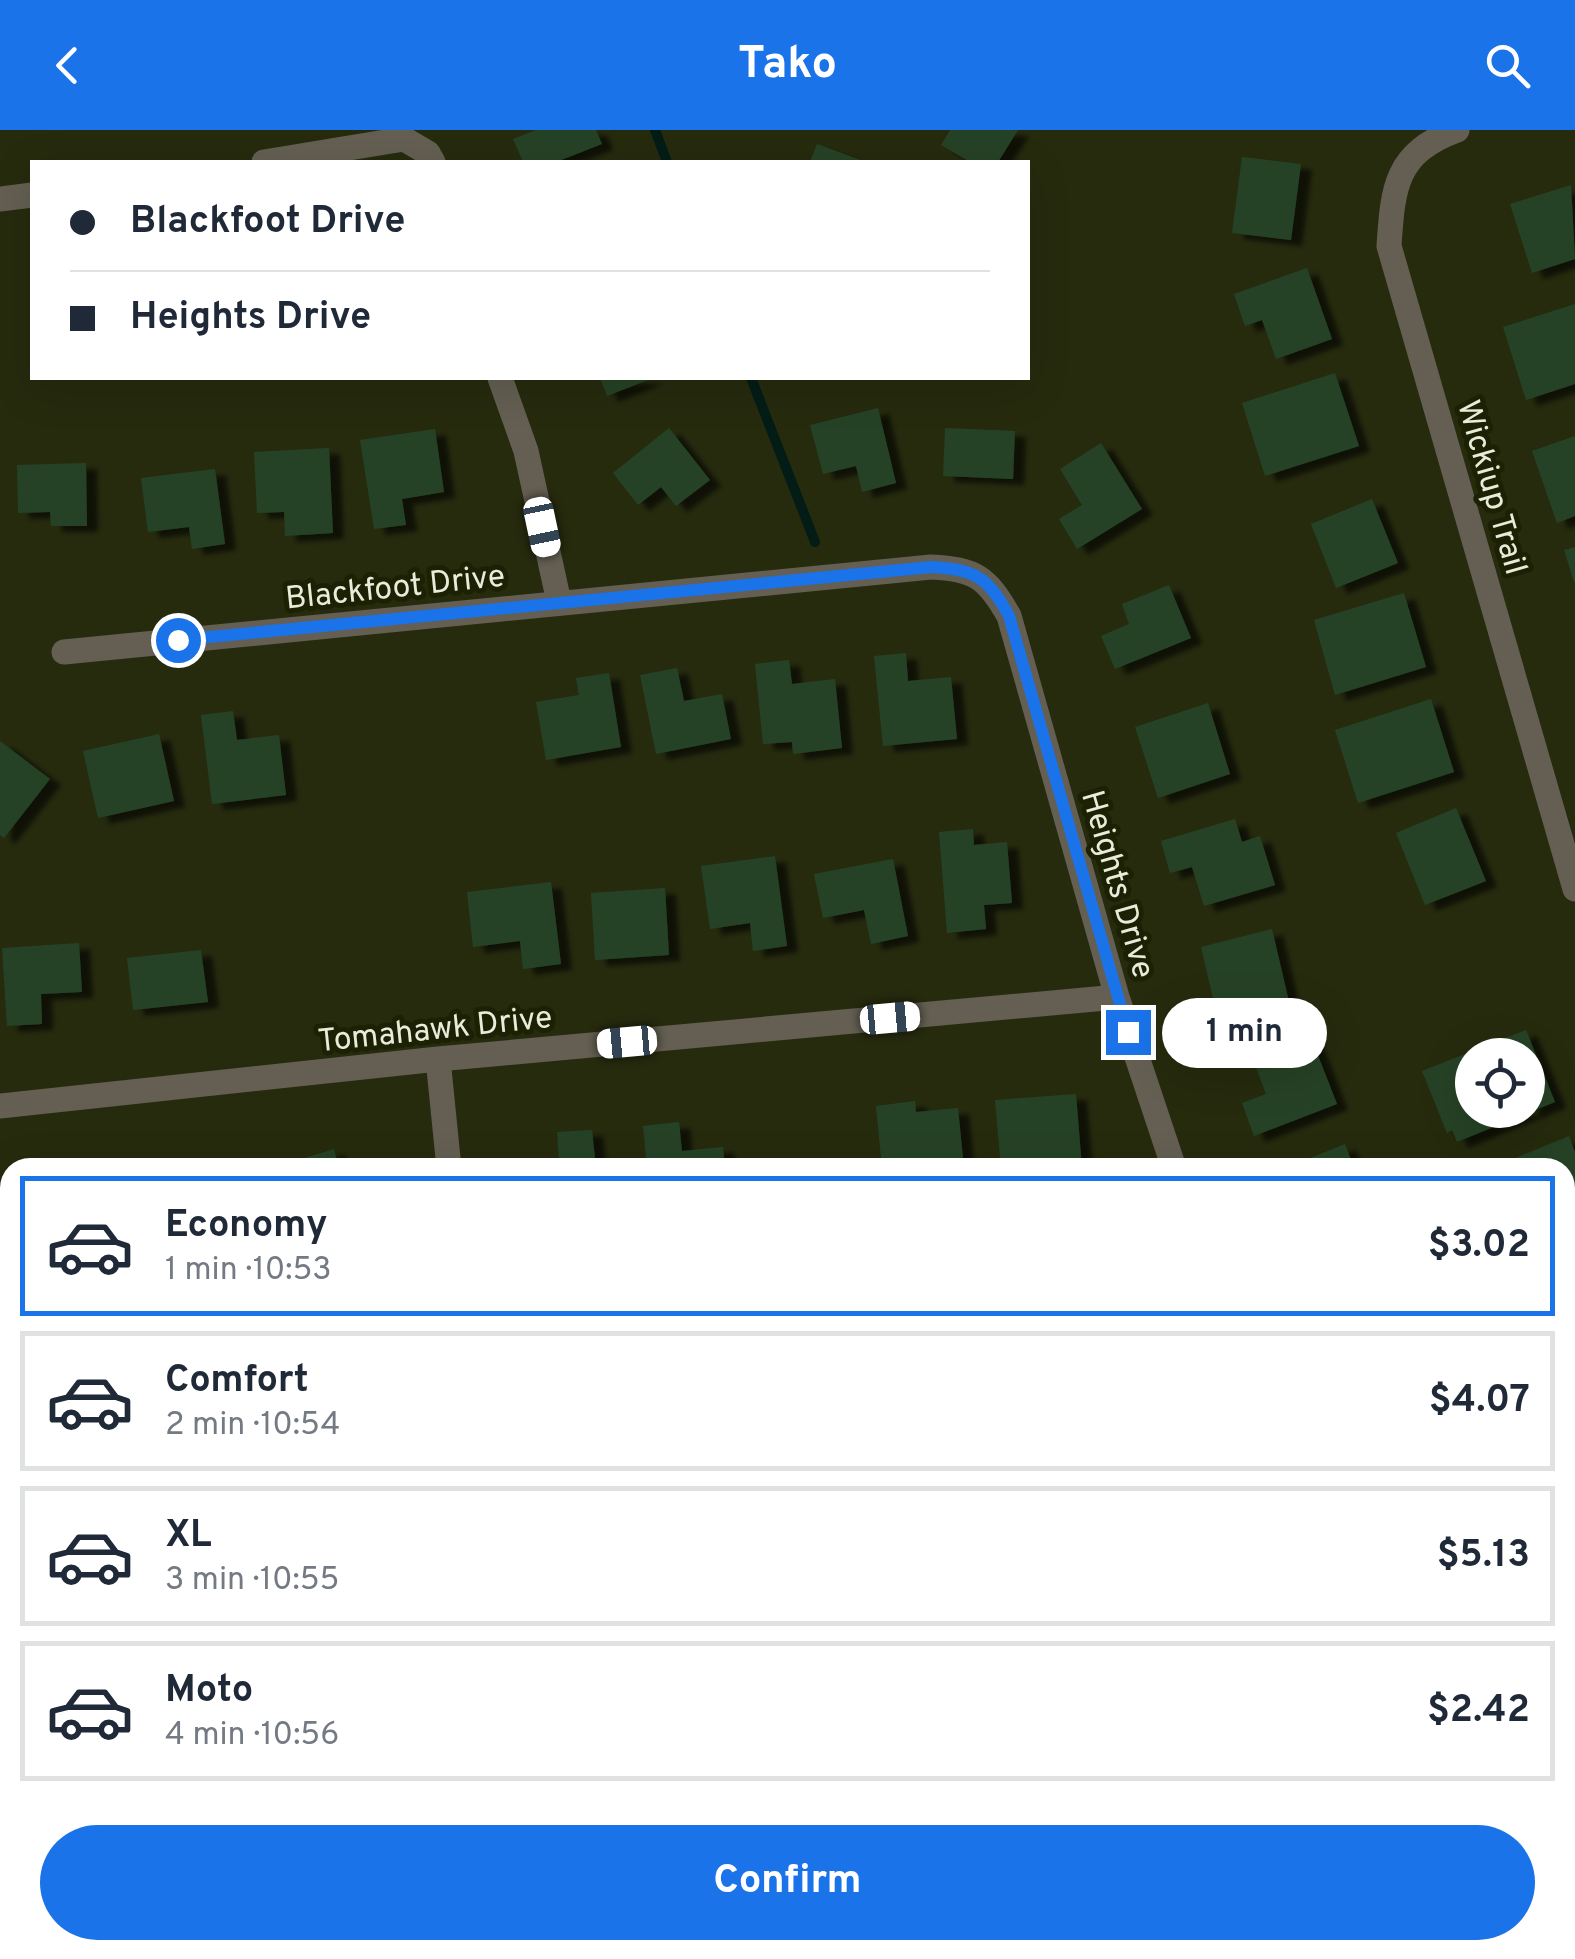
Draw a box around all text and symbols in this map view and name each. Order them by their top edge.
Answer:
text: Tako [738,37,837,94]
icon: back [40,38,95,93]
icon: search [1480,38,1535,93]
text: Blackfoot Drive [130,198,406,247]
text: Heights Drive [130,294,371,343]
street label: Wickiup Trail [1446,396,1534,580]
car [521,495,563,559]
street label: Blackfoot Drive [284,558,507,620]
route start [156,618,201,663]
street label: Heights Drive [1070,786,1162,983]
callout: 1 min [1163,997,1328,1067]
street label: Tomahawk Drive [316,999,554,1063]
car [859,1000,921,1036]
route end [1106,1010,1151,1055]
text: 1 min [1206,1013,1283,1053]
car [596,1024,658,1060]
map controls [1455,1038,1545,1128]
button: locate [1455,1038,1545,1128]
icon: car [45,1201,135,1291]
text: Economy [165,1202,327,1251]
text: $3.02 [1428,1222,1530,1271]
text: 1 min · 10:53 [165,1251,332,1291]
icon: car [45,1356,135,1446]
text: Comfort [165,1357,309,1406]
text: $4.07 [1429,1377,1530,1426]
text: 2 min · 10:54 [165,1406,340,1446]
icon: car [45,1511,135,1601]
text: XL [165,1512,212,1561]
text: $5.13 [1437,1532,1530,1581]
text: 3 min · 10:55 [165,1561,340,1601]
icon: car [45,1666,135,1756]
text: Moto [165,1667,253,1716]
text: $2.42 [1427,1687,1530,1736]
text: 4 min · 10:56 [165,1716,339,1756]
button: Confirm [40,1825,1535,1940]

